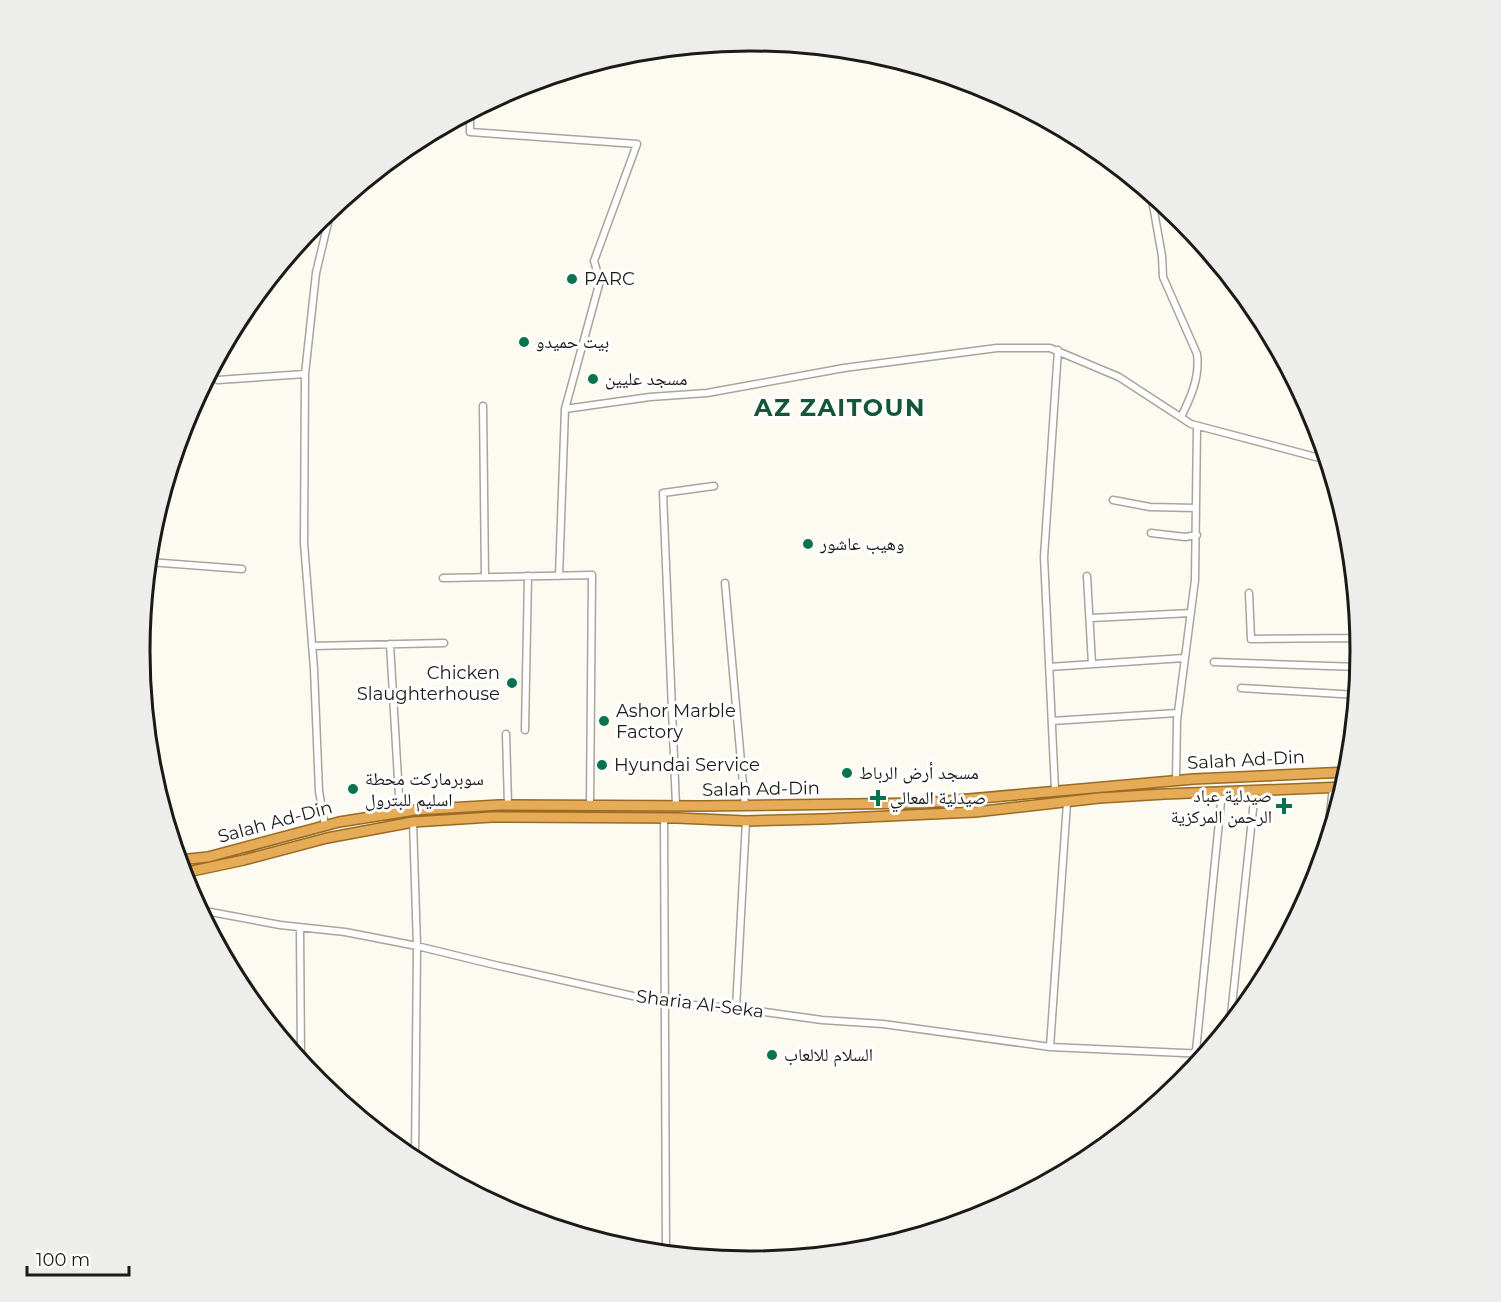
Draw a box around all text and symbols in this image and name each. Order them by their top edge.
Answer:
place label: PARC [584,268,635,290]
marker: PARC [565,272,579,286]
place label: بيت حميدو [536,331,609,353]
marker: بيت حميدو [517,335,531,349]
place label: مسجد عليين [605,368,687,390]
marker: مسجد عليين [586,372,600,386]
district label: AZ ZAITOUN [753,393,926,422]
place label: وهيب عاشور [819,533,904,555]
marker: وهيب عاشور [801,537,815,551]
place label: Chicken Slaughterhouse [357,662,500,705]
marker: Chicken Slaughterhouse [505,676,519,690]
place label: Ashor Marble Factory [616,700,736,743]
marker: Ashor Marble Factory [597,714,611,728]
street label: Salah Ad-Din [1187,746,1305,774]
place label: Hyundai Service [614,754,760,776]
marker: Hyundai Service [595,758,609,772]
place label: مسجد أرض الرباط [859,762,979,784]
marker: مسجد أرض الرباط [840,766,854,780]
place label: سوبرماركت محطة اسليم للبترول [365,768,484,812]
street label: Salah Ad-Din [702,777,820,801]
marker: سوبرماركت محطة اسليم للبترول [346,782,360,796]
place label: صيدلية عباد الرحمن المركزية [1171,785,1272,828]
place label: صيدلية المعالي [890,787,986,813]
marker: صيدلية المعالي [871,791,885,805]
street label: Salah Ad-Din [215,796,335,848]
marker: صيدلية عباد الرحمن المركزية [1277,799,1291,813]
street label: Sharia Al-Seka [635,985,765,1023]
place label: السلام للالعاب [784,1044,873,1067]
marker: السلام للالعاب [765,1048,779,1062]
scale bar [27,1239,129,1277]
text: 100 m [36,1249,90,1271]

